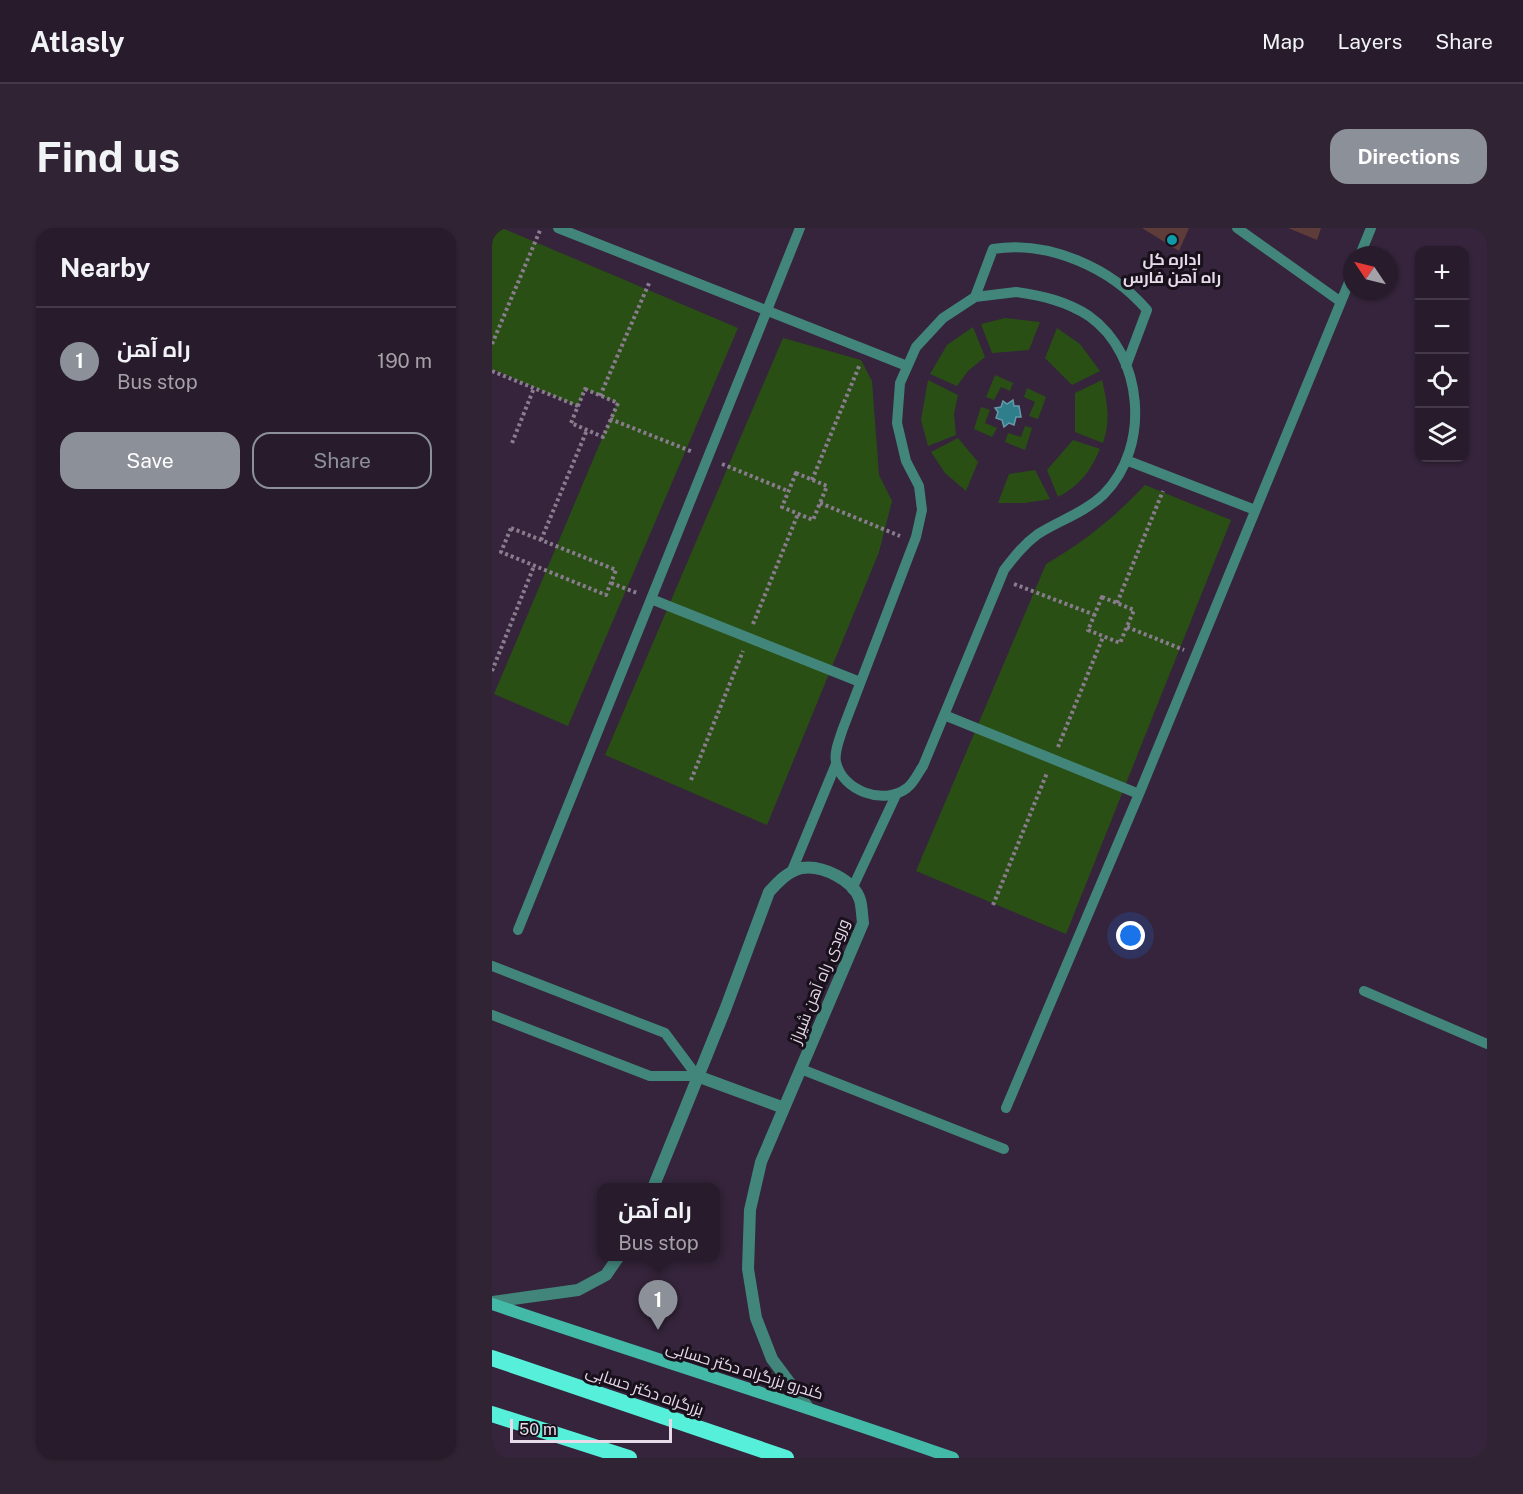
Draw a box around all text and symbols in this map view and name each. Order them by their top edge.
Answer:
text: Atlasly [30,25,124,58]
text: Map [1262,29,1305,54]
text: Layers [1338,29,1402,54]
text: Share [1435,29,1493,54]
button: Directions [1330,129,1487,184]
text: Find us [36,132,180,181]
marker: اداره کل راه آهن فارس [1165,233,1179,247]
north arrow [1343,246,1397,300]
map controls [1415,246,1469,462]
button: + [1415,246,1469,300]
place label: اداره کل راه آهن فارس [1123,250,1221,287]
text: Nearby [60,252,150,283]
button: − [1415,300,1469,354]
text: راه آهن [117,336,191,362]
text: 1 [75,349,84,373]
text: 190 m [377,349,432,373]
button: locate [1415,354,1469,408]
text: Bus stop [117,370,198,394]
button: layers [1415,408,1469,462]
button: Save [60,432,240,489]
button: Share [252,432,432,489]
street label: ورودی راه آهن شیراز [785,916,854,1048]
your location [1116,921,1145,950]
popup [597,1183,720,1261]
text: راه آهن [618,1197,692,1223]
text: Bus stop [618,1231,699,1255]
pin: 1 [638,1280,678,1330]
street label: کندرو بزرگراه دکتر حسابی [664,1338,826,1404]
street label: بزرگراه دکتر حسابی [583,1361,706,1420]
scale bar [510,1416,672,1444]
text: 50 m [519,1420,557,1439]

